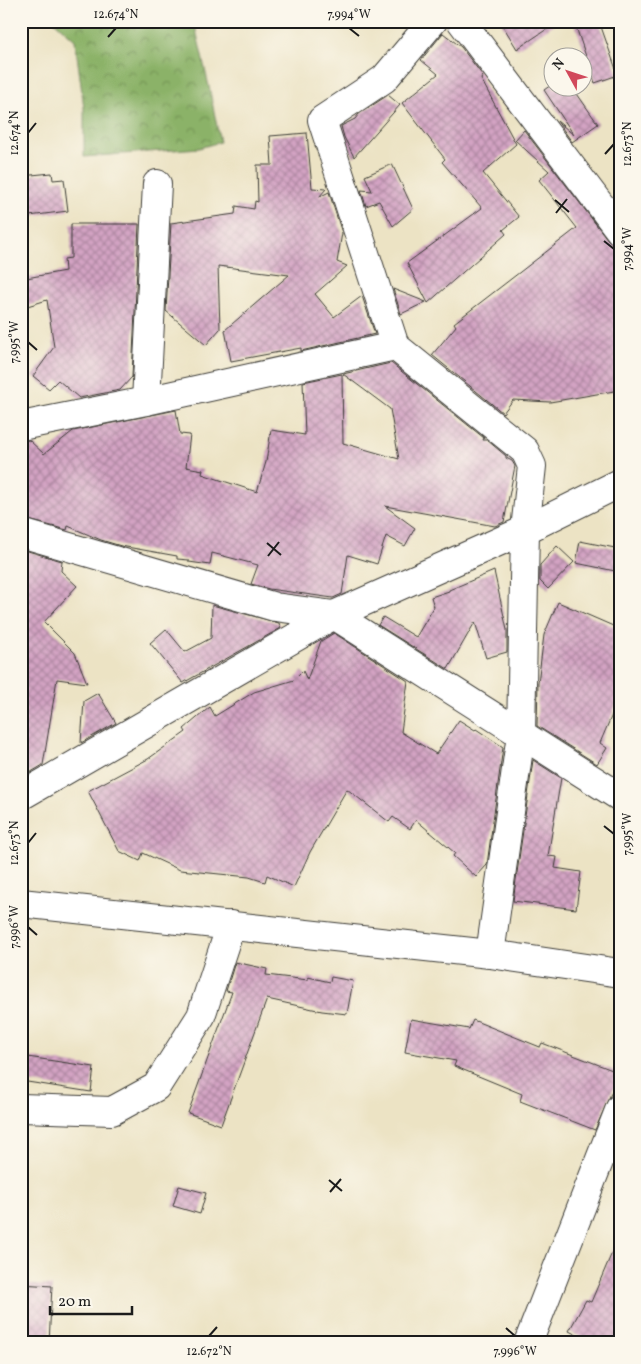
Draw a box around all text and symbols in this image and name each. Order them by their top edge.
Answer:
text: 12.674°N [94,7,139,23]
text: 7.994°W [327,7,371,23]
north arrow [544,48,594,98]
text: N [549,55,570,75]
text: 12.674°N [7,110,23,155]
text: 12.673°N [620,121,636,167]
text: 7.994°W [620,227,636,271]
text: 7.995°W [7,321,23,363]
text: 7.995°W [620,813,636,855]
text: 12.673°N [7,820,23,866]
text: 7.996°W [7,905,23,949]
scale bar [50,1284,132,1316]
text: 20 m [58,1292,91,1313]
text: 12.672°N [186,1344,232,1360]
text: 7.996°W [493,1344,537,1360]

